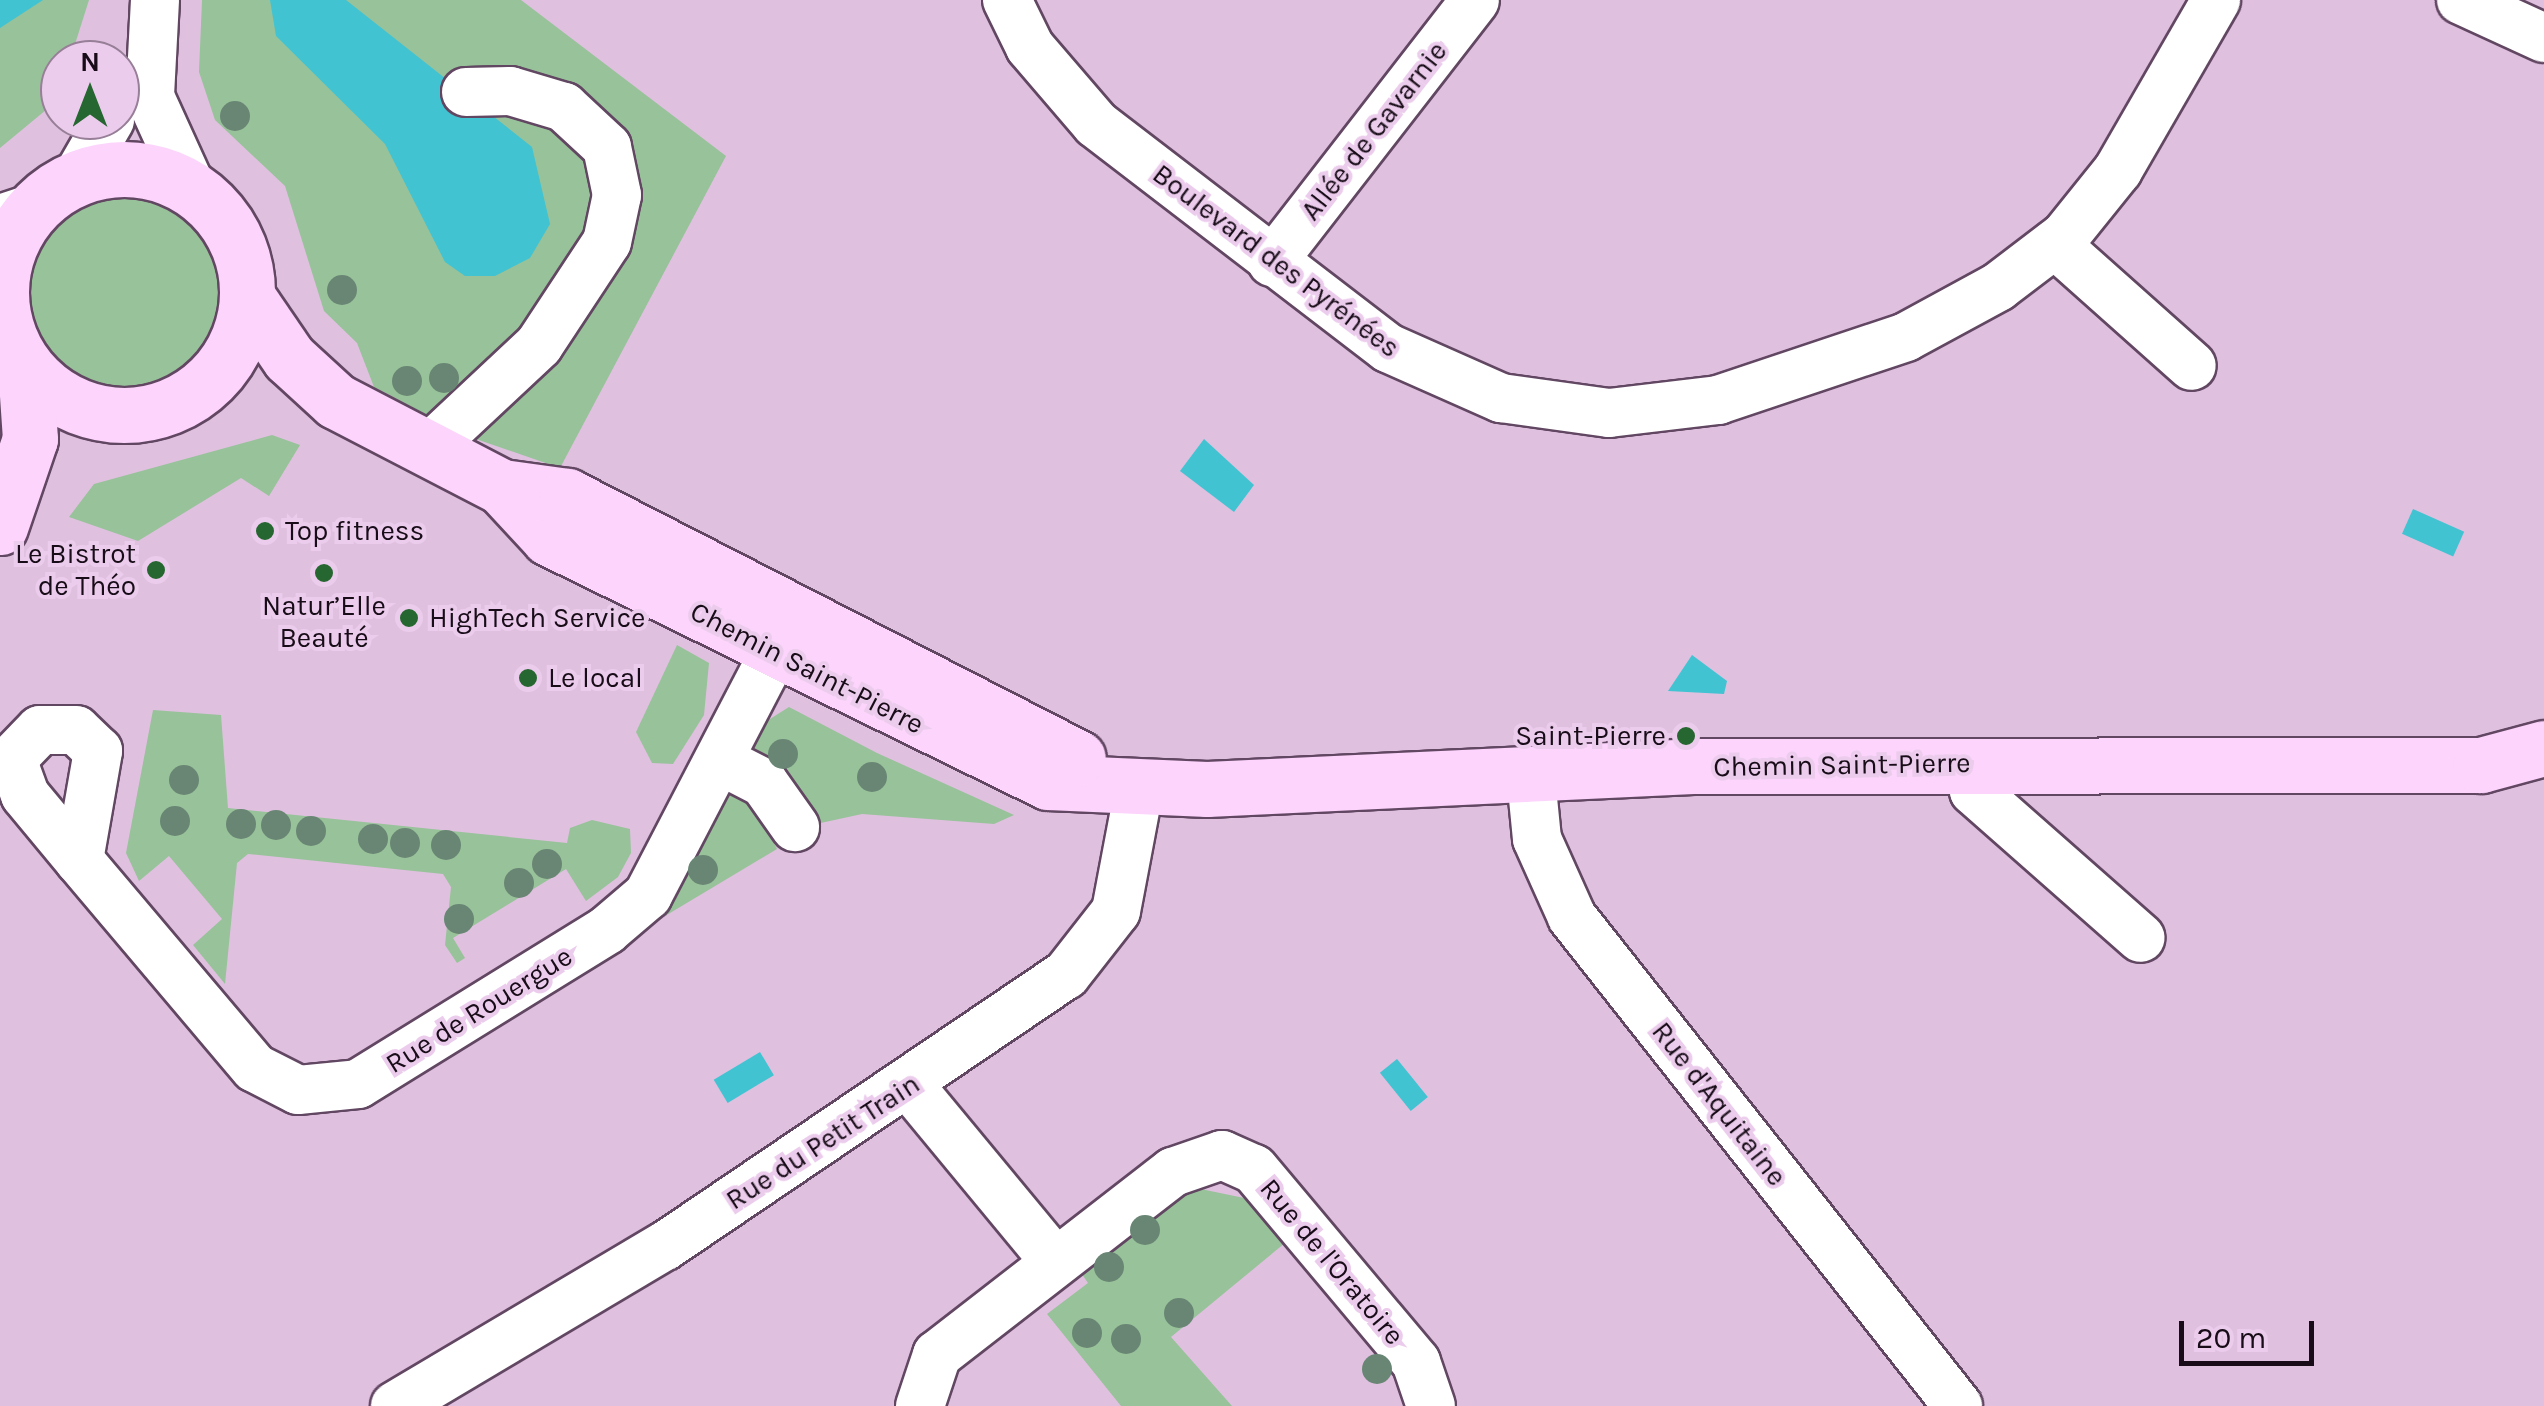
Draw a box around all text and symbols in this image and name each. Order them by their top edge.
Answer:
street label: Allée de Gavarnie [1294,35,1454,227]
north arrow [40,40,140,140]
text: N [80,45,100,78]
street label: Boulevard des Pyrénées [1146,157,1406,365]
place label: Top fitness [285,514,424,548]
marker: Top fitness [254,520,276,542]
place label: Le Bistrot de Théo [15,537,136,603]
marker: Le Bistrot de Théo [145,559,167,581]
marker: Natur’Elle Beauté [313,562,335,584]
place label: Natur’Elle Beauté [262,589,386,655]
street label: Chemin Saint-Pierre [685,595,929,741]
place label: HighTech Service [429,601,645,635]
marker: HighTech Service [398,607,420,629]
place label: Le local [548,661,643,695]
marker: Le local [517,667,539,689]
place label: Saint-Pierre [1515,719,1666,753]
marker: Saint-Pierre [1675,725,1697,747]
street label: Chemin Saint-Pierre [1713,746,1971,784]
street label: Rue de Rouergue [380,939,578,1081]
street label: Rue d'Aquitaine [1645,1015,1793,1193]
street label: Rue du Petit Train [720,1067,926,1217]
street label: Rue de l'Oratoire [1253,1172,1411,1352]
scale bar [2184,1301,2319,1363]
text: 20 m [2196,1320,2266,1356]

